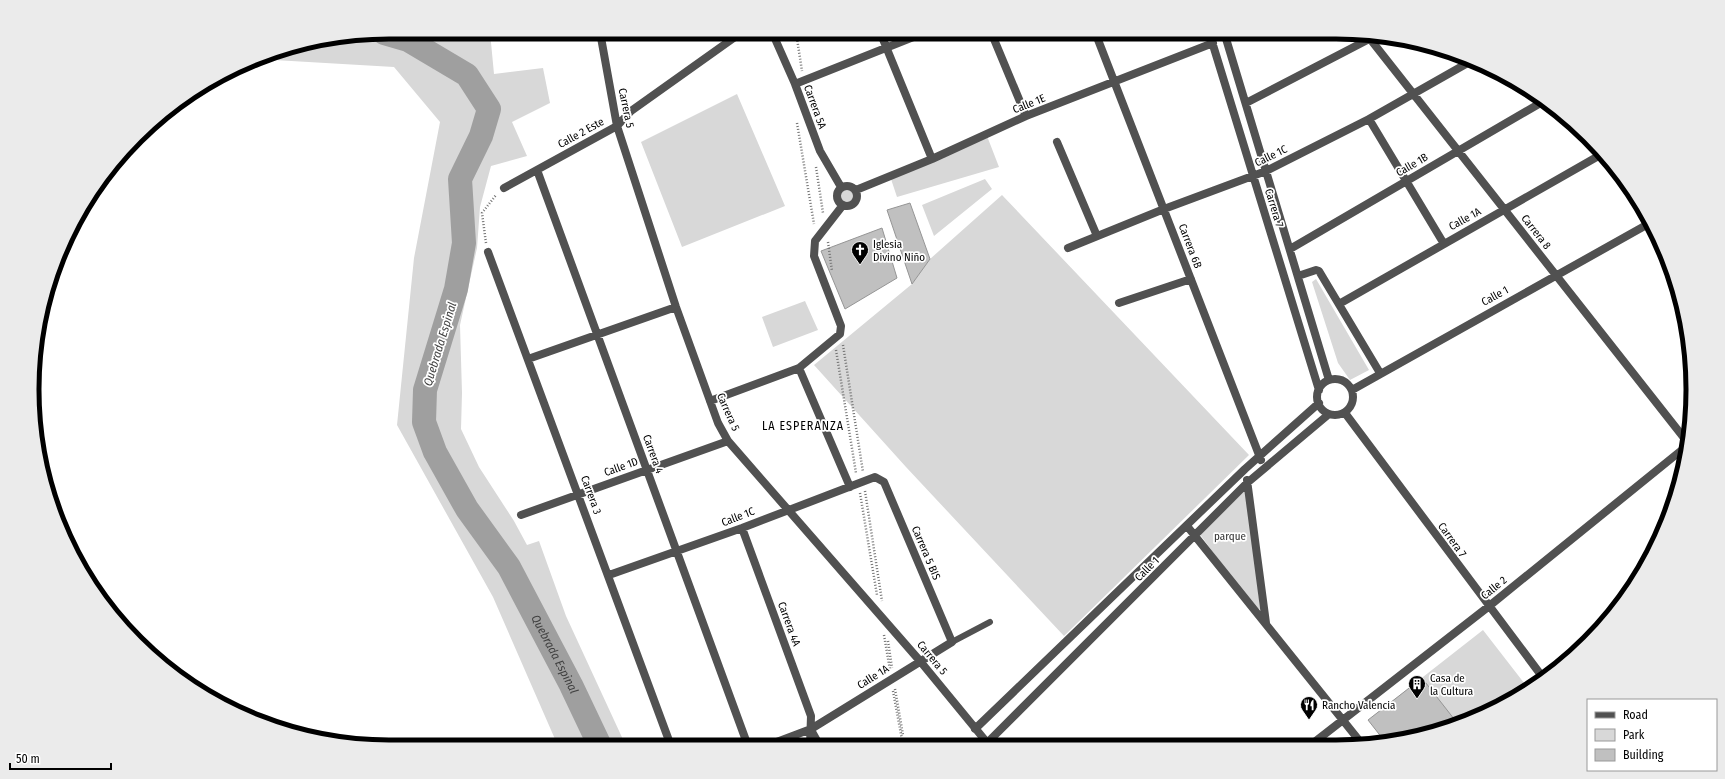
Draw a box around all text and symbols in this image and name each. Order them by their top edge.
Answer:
street label: Carrera 5A [801,83,829,131]
street label: Carrera 5 [615,87,637,129]
street label: Calle 1E [1011,92,1047,116]
street label: Calle 2 Este [556,115,606,151]
street label: Calle 1C [1253,142,1290,169]
street label: Calle 1B [1394,151,1430,179]
street label: Carrera 7 [1262,187,1286,229]
street label: Calle 1A [1447,205,1483,233]
street label: Carrera 8 [1518,212,1554,252]
street label: Carrera 6B [1176,222,1204,270]
place label: Iglesia Divino Niño [873,238,925,264]
church icon: Iglesia Divino Niño [850,240,870,265]
street label: Calle 1 [1479,283,1511,309]
water label: Quebrada Espinal [421,300,459,388]
street label: Carrera 5 [714,391,742,433]
district label: LA ESPERANZA [762,419,844,433]
street label: Carrera 4 [640,433,666,476]
street label: Calle 1D [602,455,640,479]
street label: Carrera 3 [578,474,604,516]
street label: Calle 1C [720,505,757,529]
street label: Carrera 7 [1435,520,1469,560]
street label: Carrera 5 BIS [909,524,943,582]
park label: parque [1214,530,1246,543]
street label: Calle 1 [1132,554,1162,584]
street label: Calle 2 [1478,574,1510,602]
street label: Carrera 4A [775,600,803,648]
water label: Quebrada Espinal [528,612,581,696]
street label: Carrera 5 [914,638,950,678]
street label: Calle 1A [855,662,891,692]
place label: Casa de la Cultura [1430,672,1473,698]
building icon: Casa de la Cultura [1407,674,1427,699]
restaurant icon: Rancho Valencia [1299,695,1319,720]
place label: Rancho Valencia [1322,699,1395,712]
legend [1587,699,1717,771]
text: Road [1623,708,1648,722]
text: Park [1623,728,1645,742]
scale bar [10,745,111,771]
text: Building [1623,748,1664,762]
text: 50 m [16,752,40,766]

